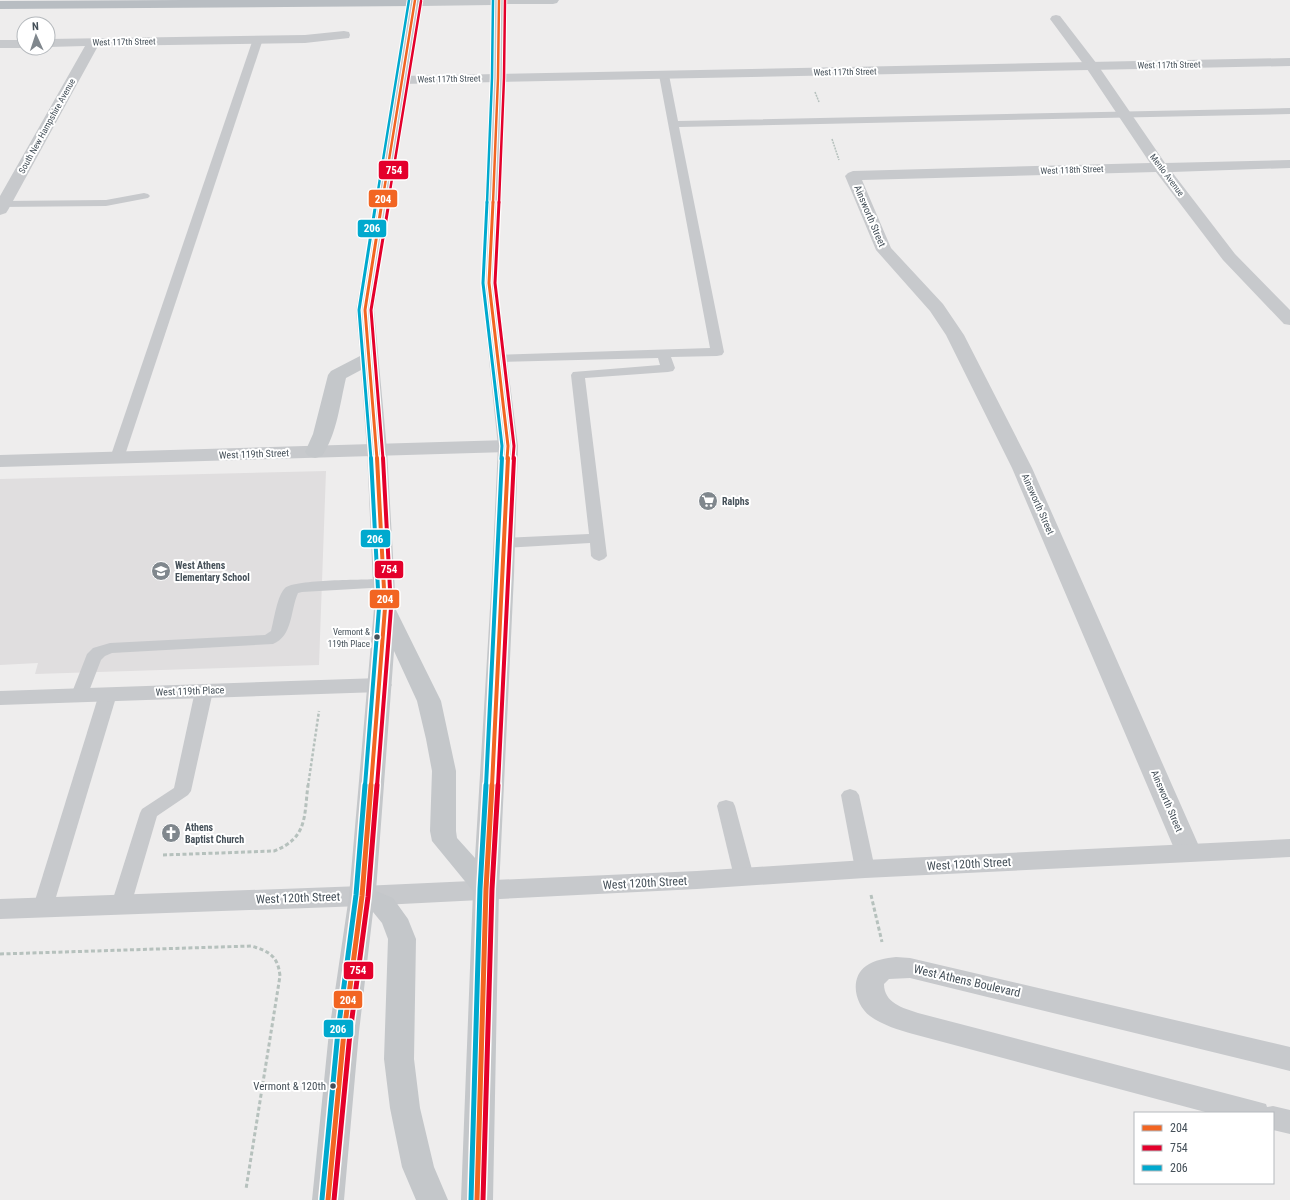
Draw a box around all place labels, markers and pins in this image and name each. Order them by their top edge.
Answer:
supermarket icon: Ralphs [697,490,719,512]
place label: Ralphs [722,496,750,507]
school or university icon: West Athens Elementary School [150,560,172,582]
place label: West Athens Elementary School [175,560,250,583]
place label: Vermont & 119th Place [328,627,370,649]
marker: Vermont & 119th Place [372,632,382,642]
church icon: Athens Baptist Church [160,822,182,844]
place label: Athens Baptist Church [185,822,244,845]
place label: Vermont & 120th [253,1080,326,1093]
marker: Vermont & 120th [328,1081,338,1091]

